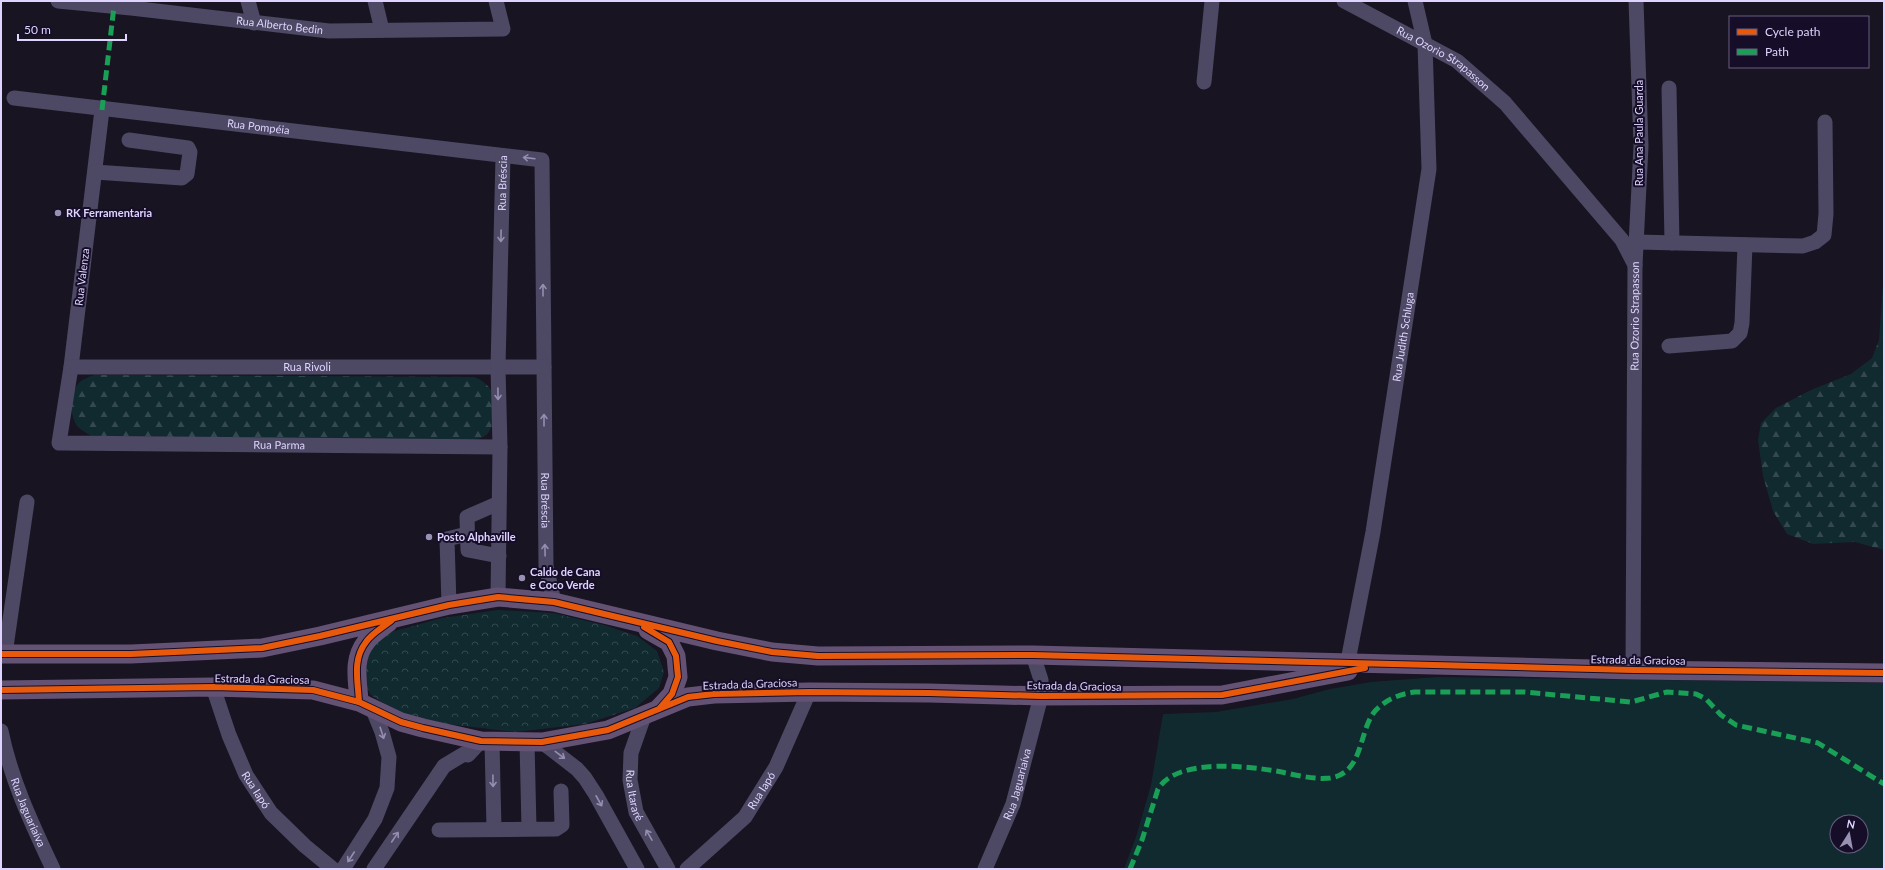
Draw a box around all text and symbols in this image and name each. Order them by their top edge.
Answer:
street label: Rua Alberto Bedin [235,13,324,36]
scale bar [18,16,126,42]
legend [1729,16,1869,68]
text: 50 m [24,22,51,37]
street label: Rua Ozorio Strapasson [1394,23,1493,93]
text: Cycle path [1765,24,1820,39]
text: Path [1765,44,1789,59]
street label: Rua Ana Paula Guarda [1632,80,1645,186]
street label: Rua Pompéia [226,116,290,136]
street label: Rua Bréscia [495,155,509,211]
one-way arrow [522,155,535,162]
place label: RK Ferramentaria [66,206,152,219]
marker: RK Ferramentaria [53,208,63,218]
one-way arrow [497,229,505,242]
street label: Rua Valenza [72,247,91,306]
street label: Rua Ozorio Strapasson [1627,261,1641,371]
one-way arrow [539,284,547,297]
street label: Rua Judith Schluga [1389,291,1416,383]
street label: Rua Rivoli [283,360,331,373]
one-way arrow [495,387,502,400]
one-way arrow [540,414,548,427]
street label: Rua Parma [253,438,305,451]
street label: Rua Bréscia [539,472,553,528]
place label: Posto Alphaville [437,530,516,543]
marker: Posto Alphaville [424,532,434,542]
one-way arrow [541,544,549,557]
place label: Caldo de Cana e Coco Verde [530,565,600,591]
marker: Caldo de Cana e Coco Verde [517,573,527,583]
street label: Estrada da Graciosa [1590,652,1686,667]
street label: Estrada da Graciosa [214,671,310,686]
street label: Estrada da Graciosa [702,675,798,692]
street label: Estrada da Graciosa [1026,678,1122,693]
one-way arrow [379,727,386,740]
street label: Rua Jaguariaíva [1000,747,1033,822]
one-way arrow [554,751,565,759]
street label: Rua Iapó [239,769,273,811]
street label: Rua Itararé [624,769,647,823]
street label: Rua Iapó [744,769,778,812]
one-way arrow [489,774,497,787]
street label: Rua Jaguariaíva [8,776,49,849]
one-way arrow [596,795,604,807]
north arrow [1829,814,1869,854]
text: N [1846,817,1856,831]
one-way arrow [644,829,652,841]
one-way arrow [392,831,400,843]
one-way arrow [346,851,354,863]

